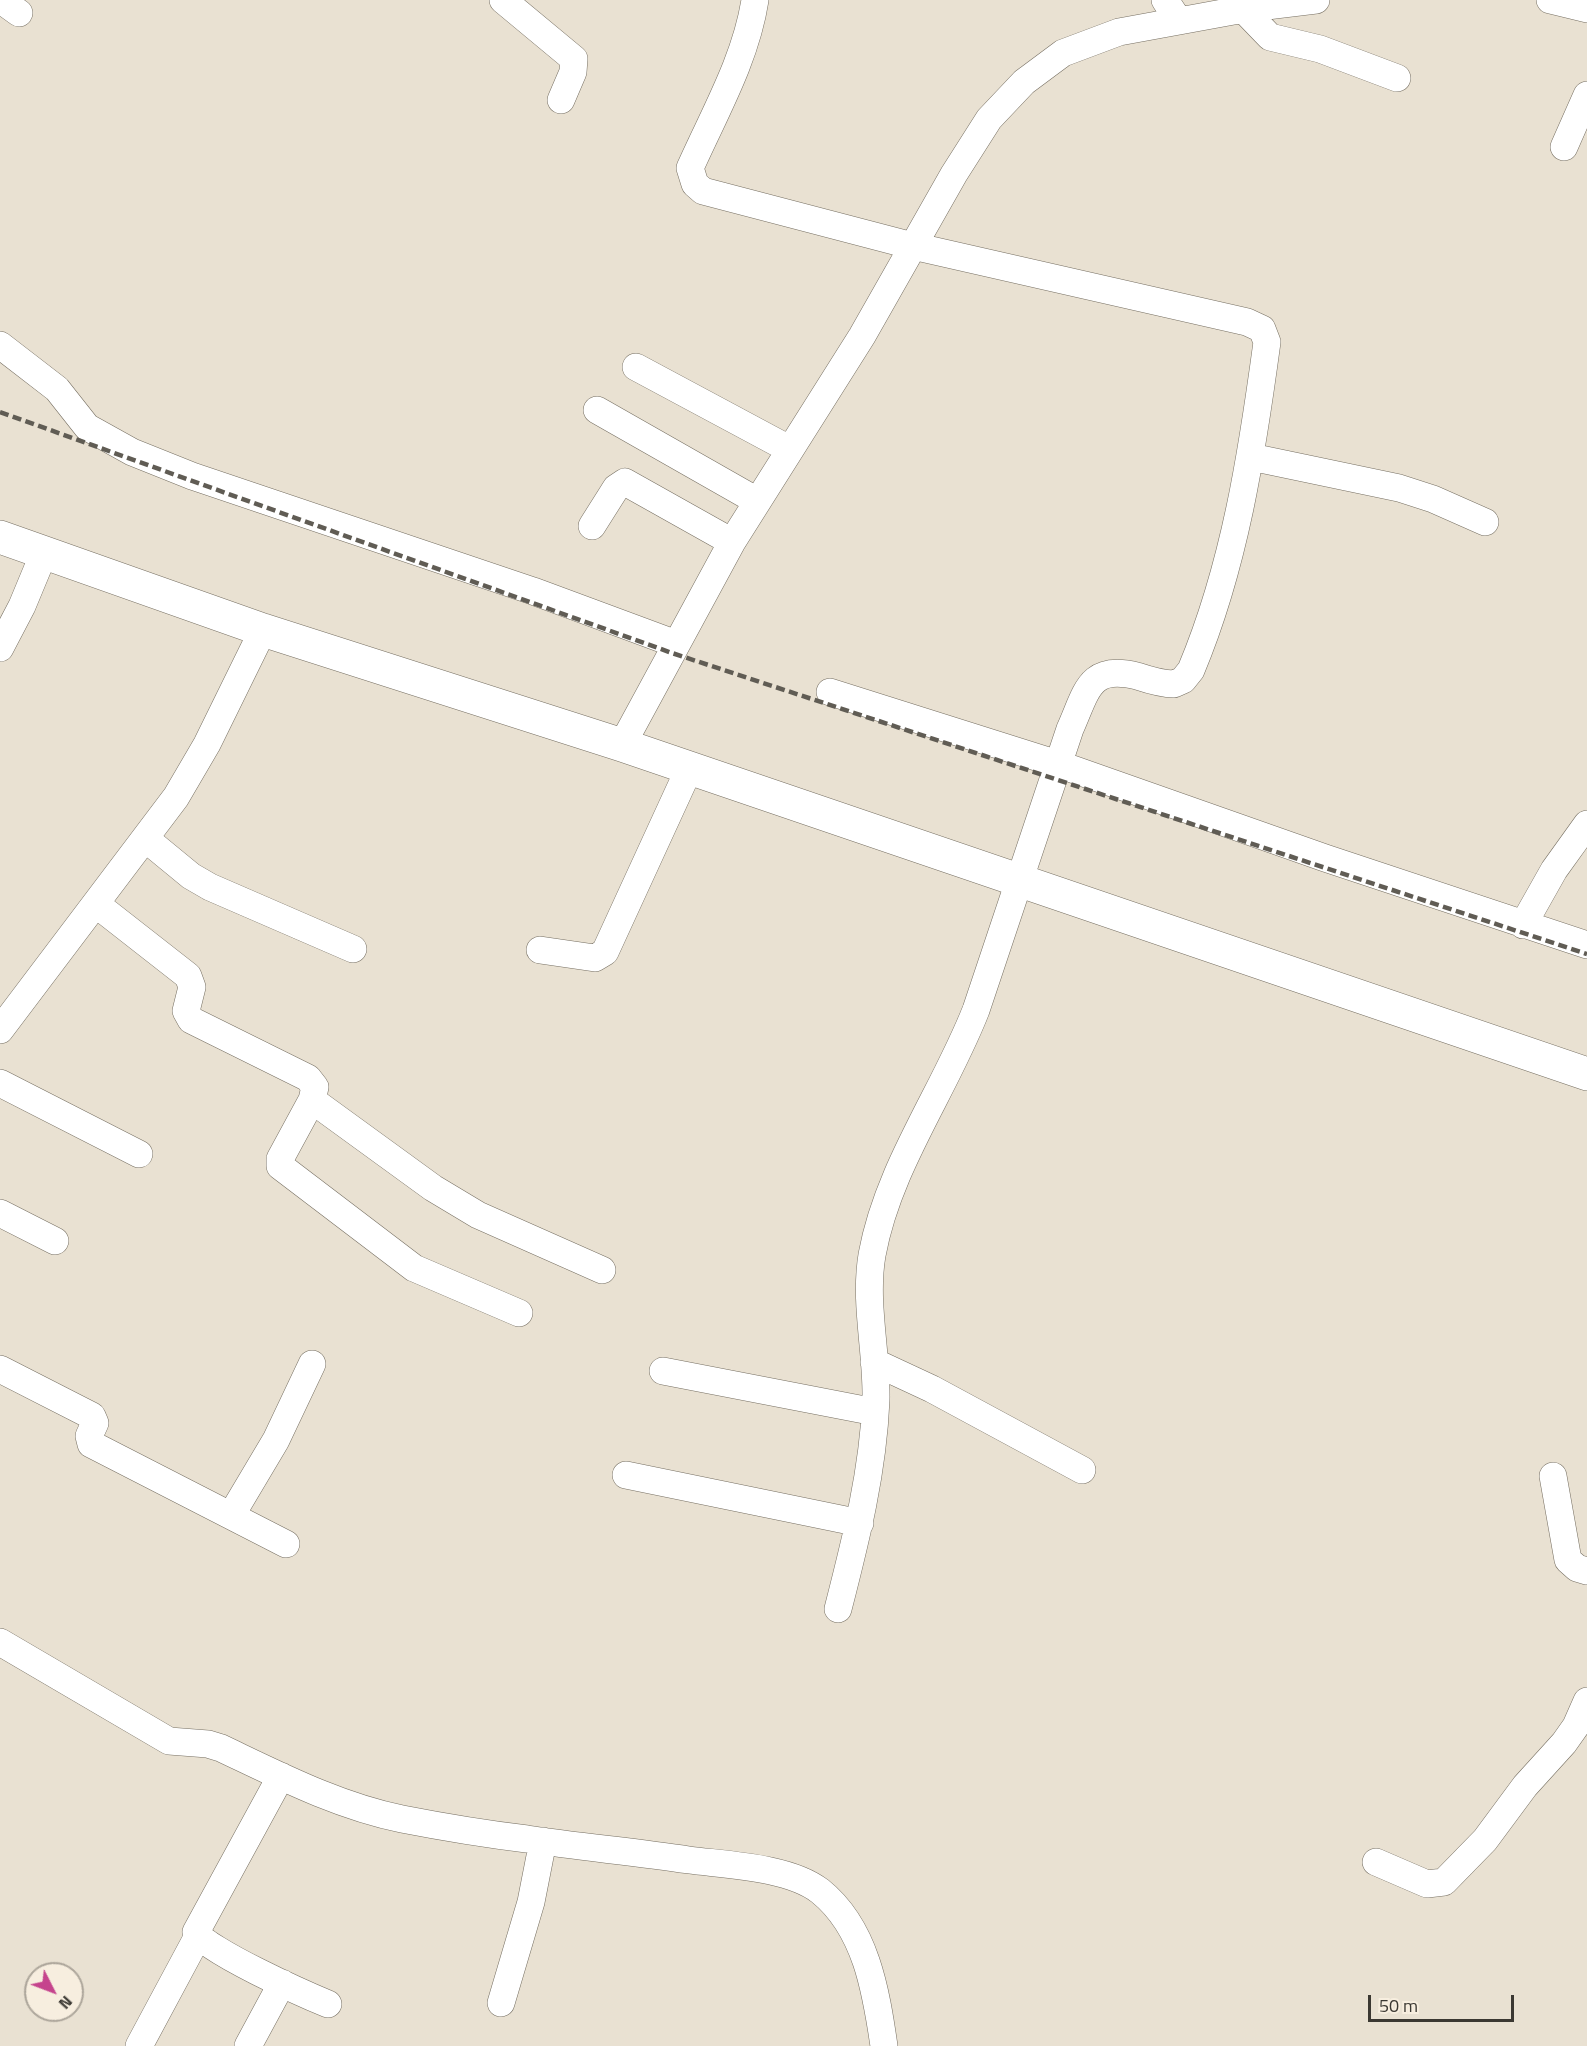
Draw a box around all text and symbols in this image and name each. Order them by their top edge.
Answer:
north arrow [24,1962,84,2022]
scale bar [1371,1983,1516,2021]
text: N [53,1991,79,2015]
text: 50 m [1379,1992,1418,2019]

